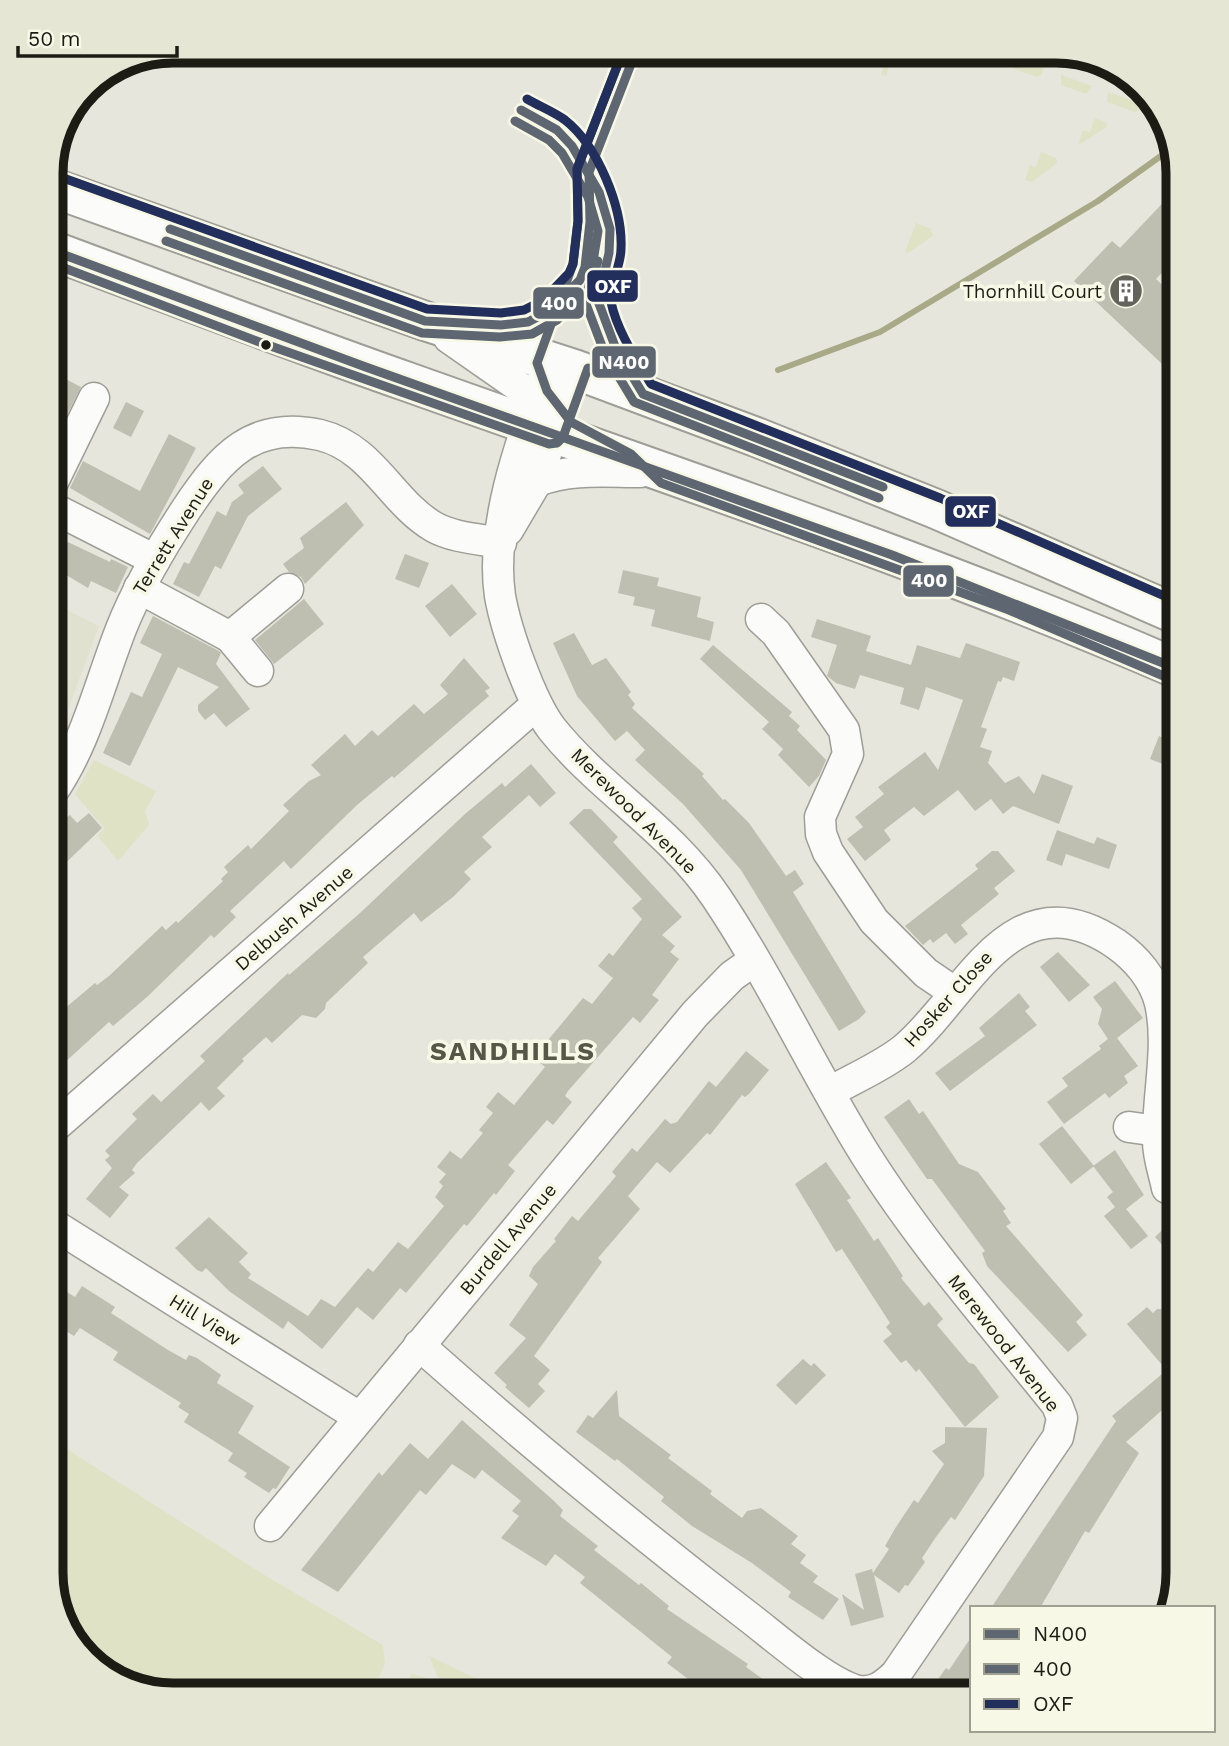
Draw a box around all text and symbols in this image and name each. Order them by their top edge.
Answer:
scale bar [18,14,177,58]
text: 50 m [28,26,80,51]
line badge: OXF [586,269,639,303]
building icon: Thornhill Court [1107,272,1145,310]
text: OXF [594,275,632,298]
place label: Thornhill Court [963,280,1102,303]
line badge: 400 [532,286,585,320]
text: 400 [541,292,577,315]
unlabelled marker [259,338,273,352]
line badge: N400 [591,345,657,379]
text: N400 [599,351,649,374]
street label: Terrett Avenue [128,473,218,599]
line badge: OXF [944,495,997,528]
text: OXF [952,500,990,523]
line badge: 400 [902,564,955,598]
text: 400 [911,569,947,592]
street label: Merewood Avenue [566,743,702,879]
street label: Delbush Avenue [230,861,358,975]
street label: Hosker Close [899,946,997,1052]
district label: SANDHILLS [430,1036,596,1066]
street label: Burdell Avenue [455,1179,561,1299]
street label: Merewood Avenue [943,1270,1065,1416]
street label: Hill View [165,1289,245,1351]
legend [970,1606,1215,1732]
text: N400 [1033,1621,1087,1646]
text: 400 [1033,1656,1072,1681]
text: OXF [1033,1691,1074,1716]

